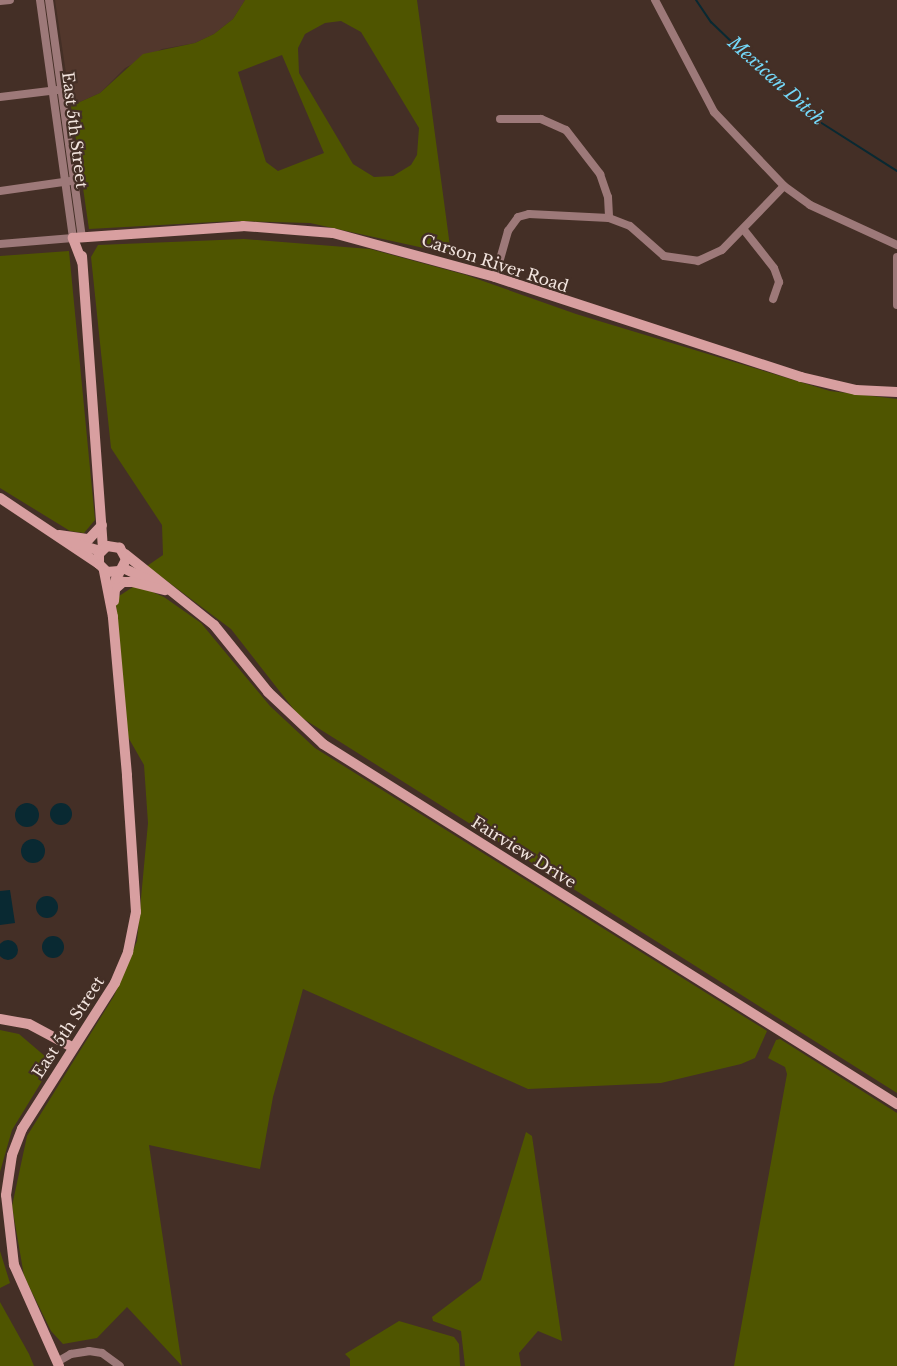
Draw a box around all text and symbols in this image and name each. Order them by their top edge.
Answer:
water label: Mexican Ditch [723,32,829,130]
street label: East 5th Street [58,71,92,189]
street label: Carson River Road [419,230,571,296]
street label: Fairview Drive [468,812,580,892]
street label: East 5th Street [28,973,108,1081]

